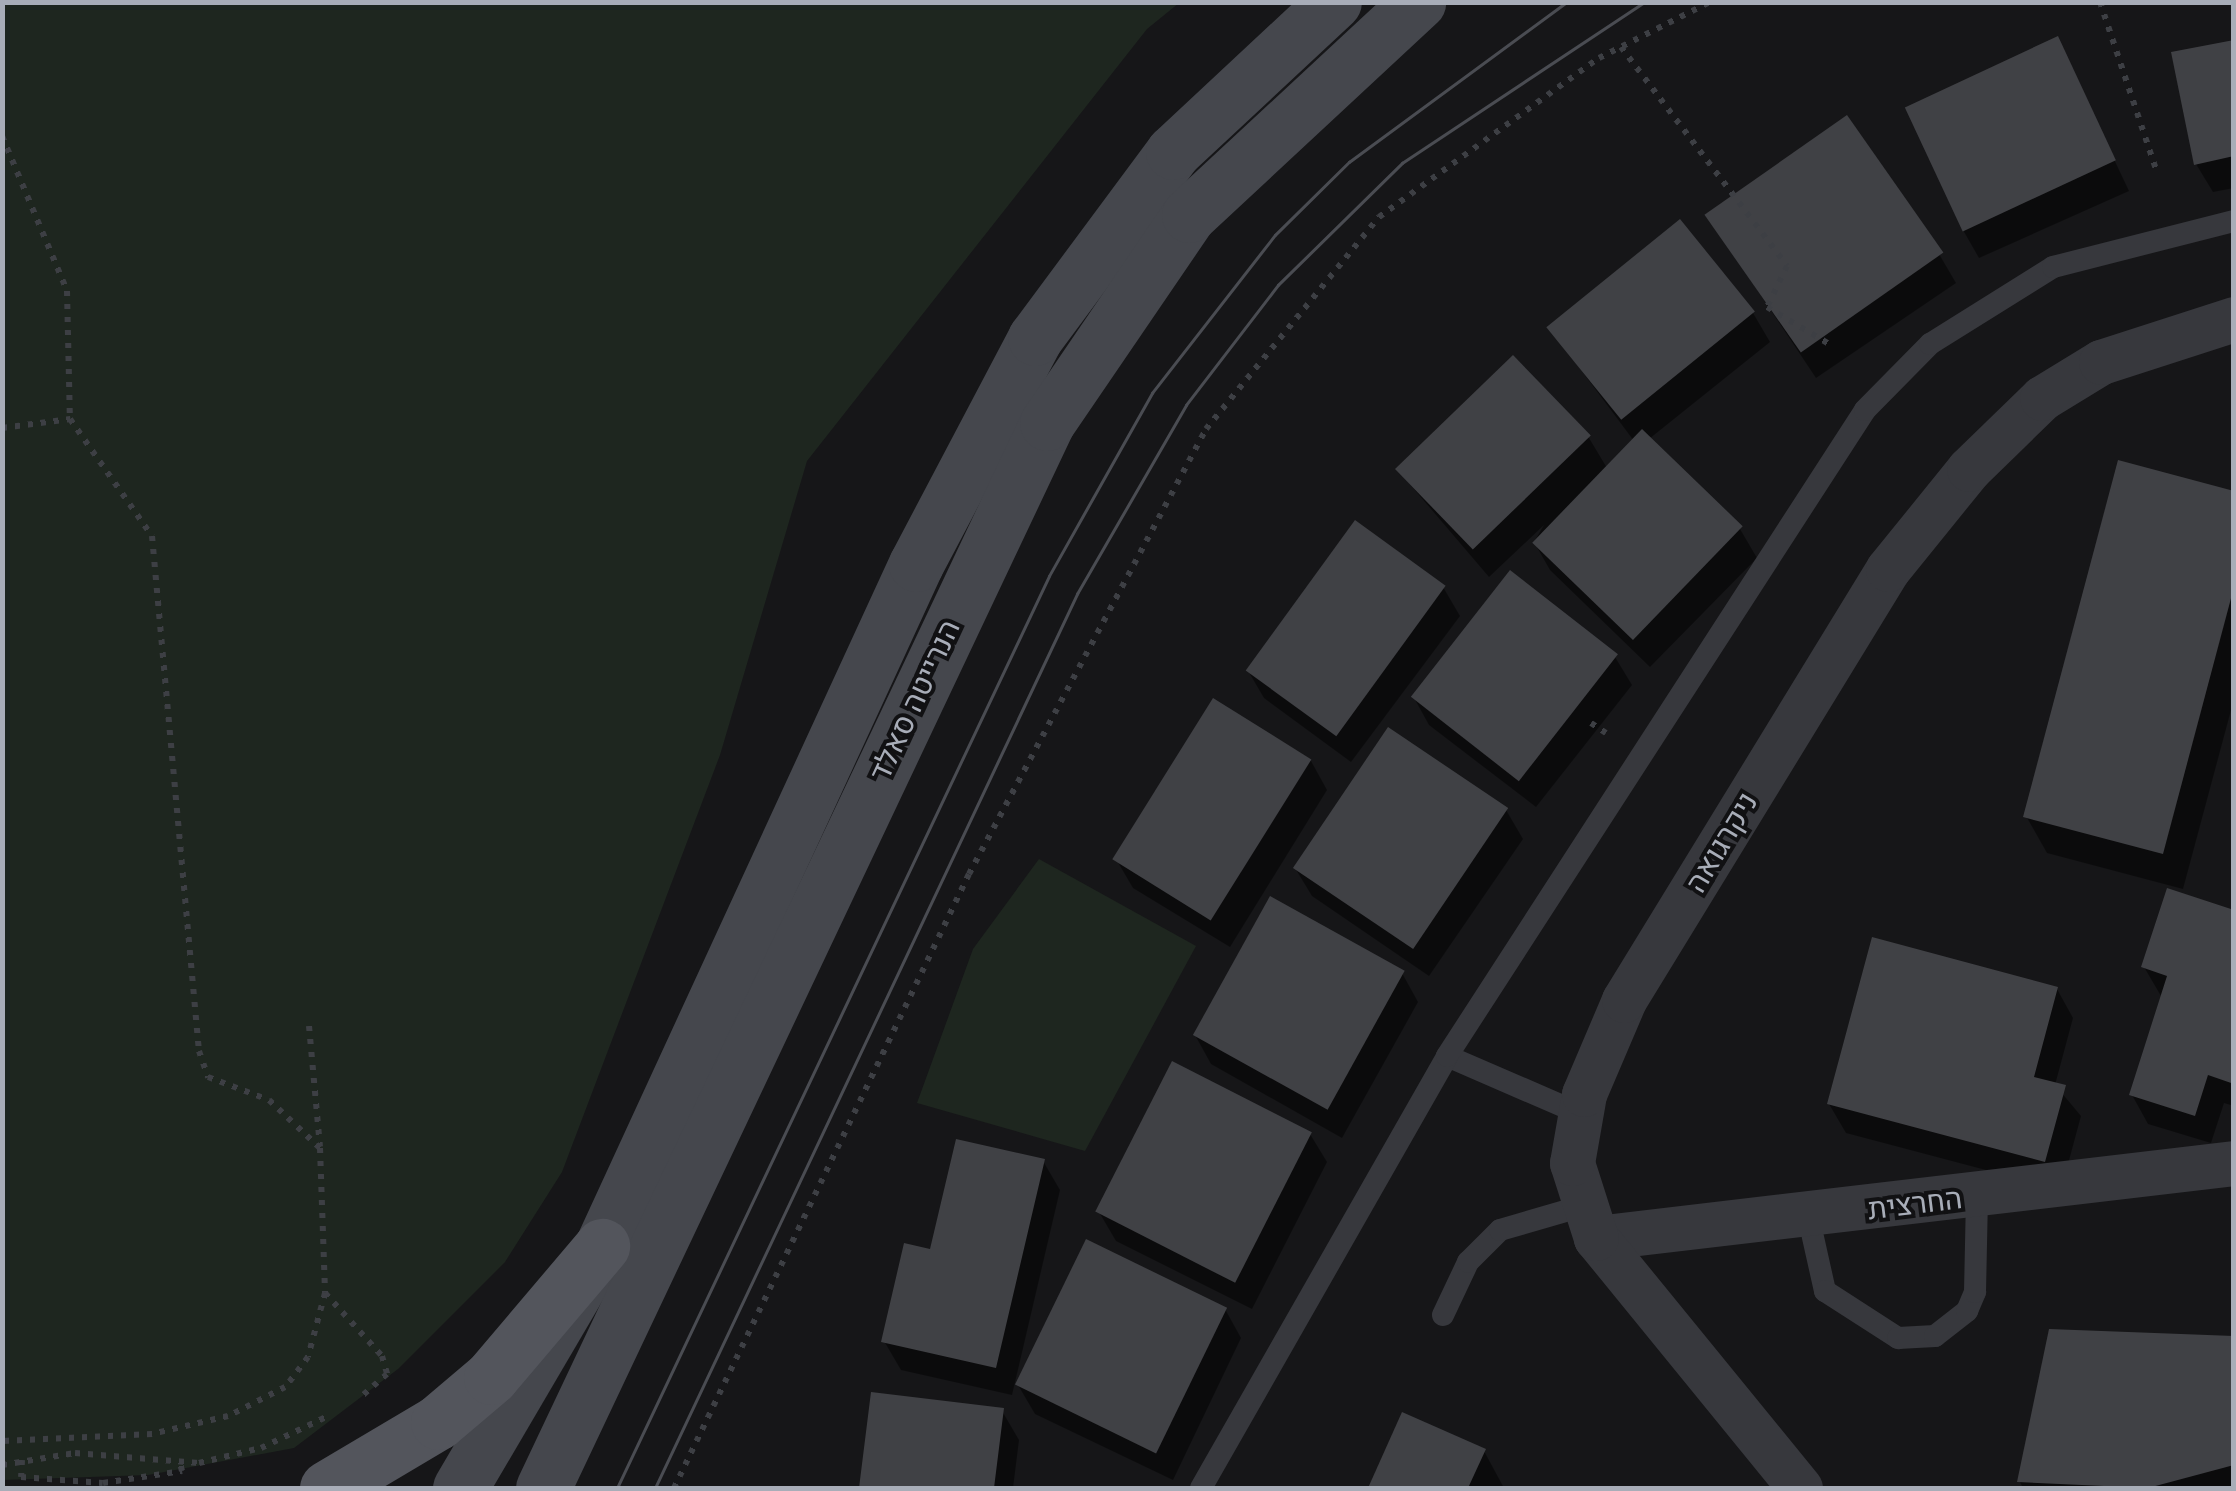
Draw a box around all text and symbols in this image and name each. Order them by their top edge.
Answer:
street label: הנרייטה סאלד [861,614,967,786]
street label: ניקרגואה [1677,785,1765,899]
street label: החרצית [1866,1179,1964,1227]

